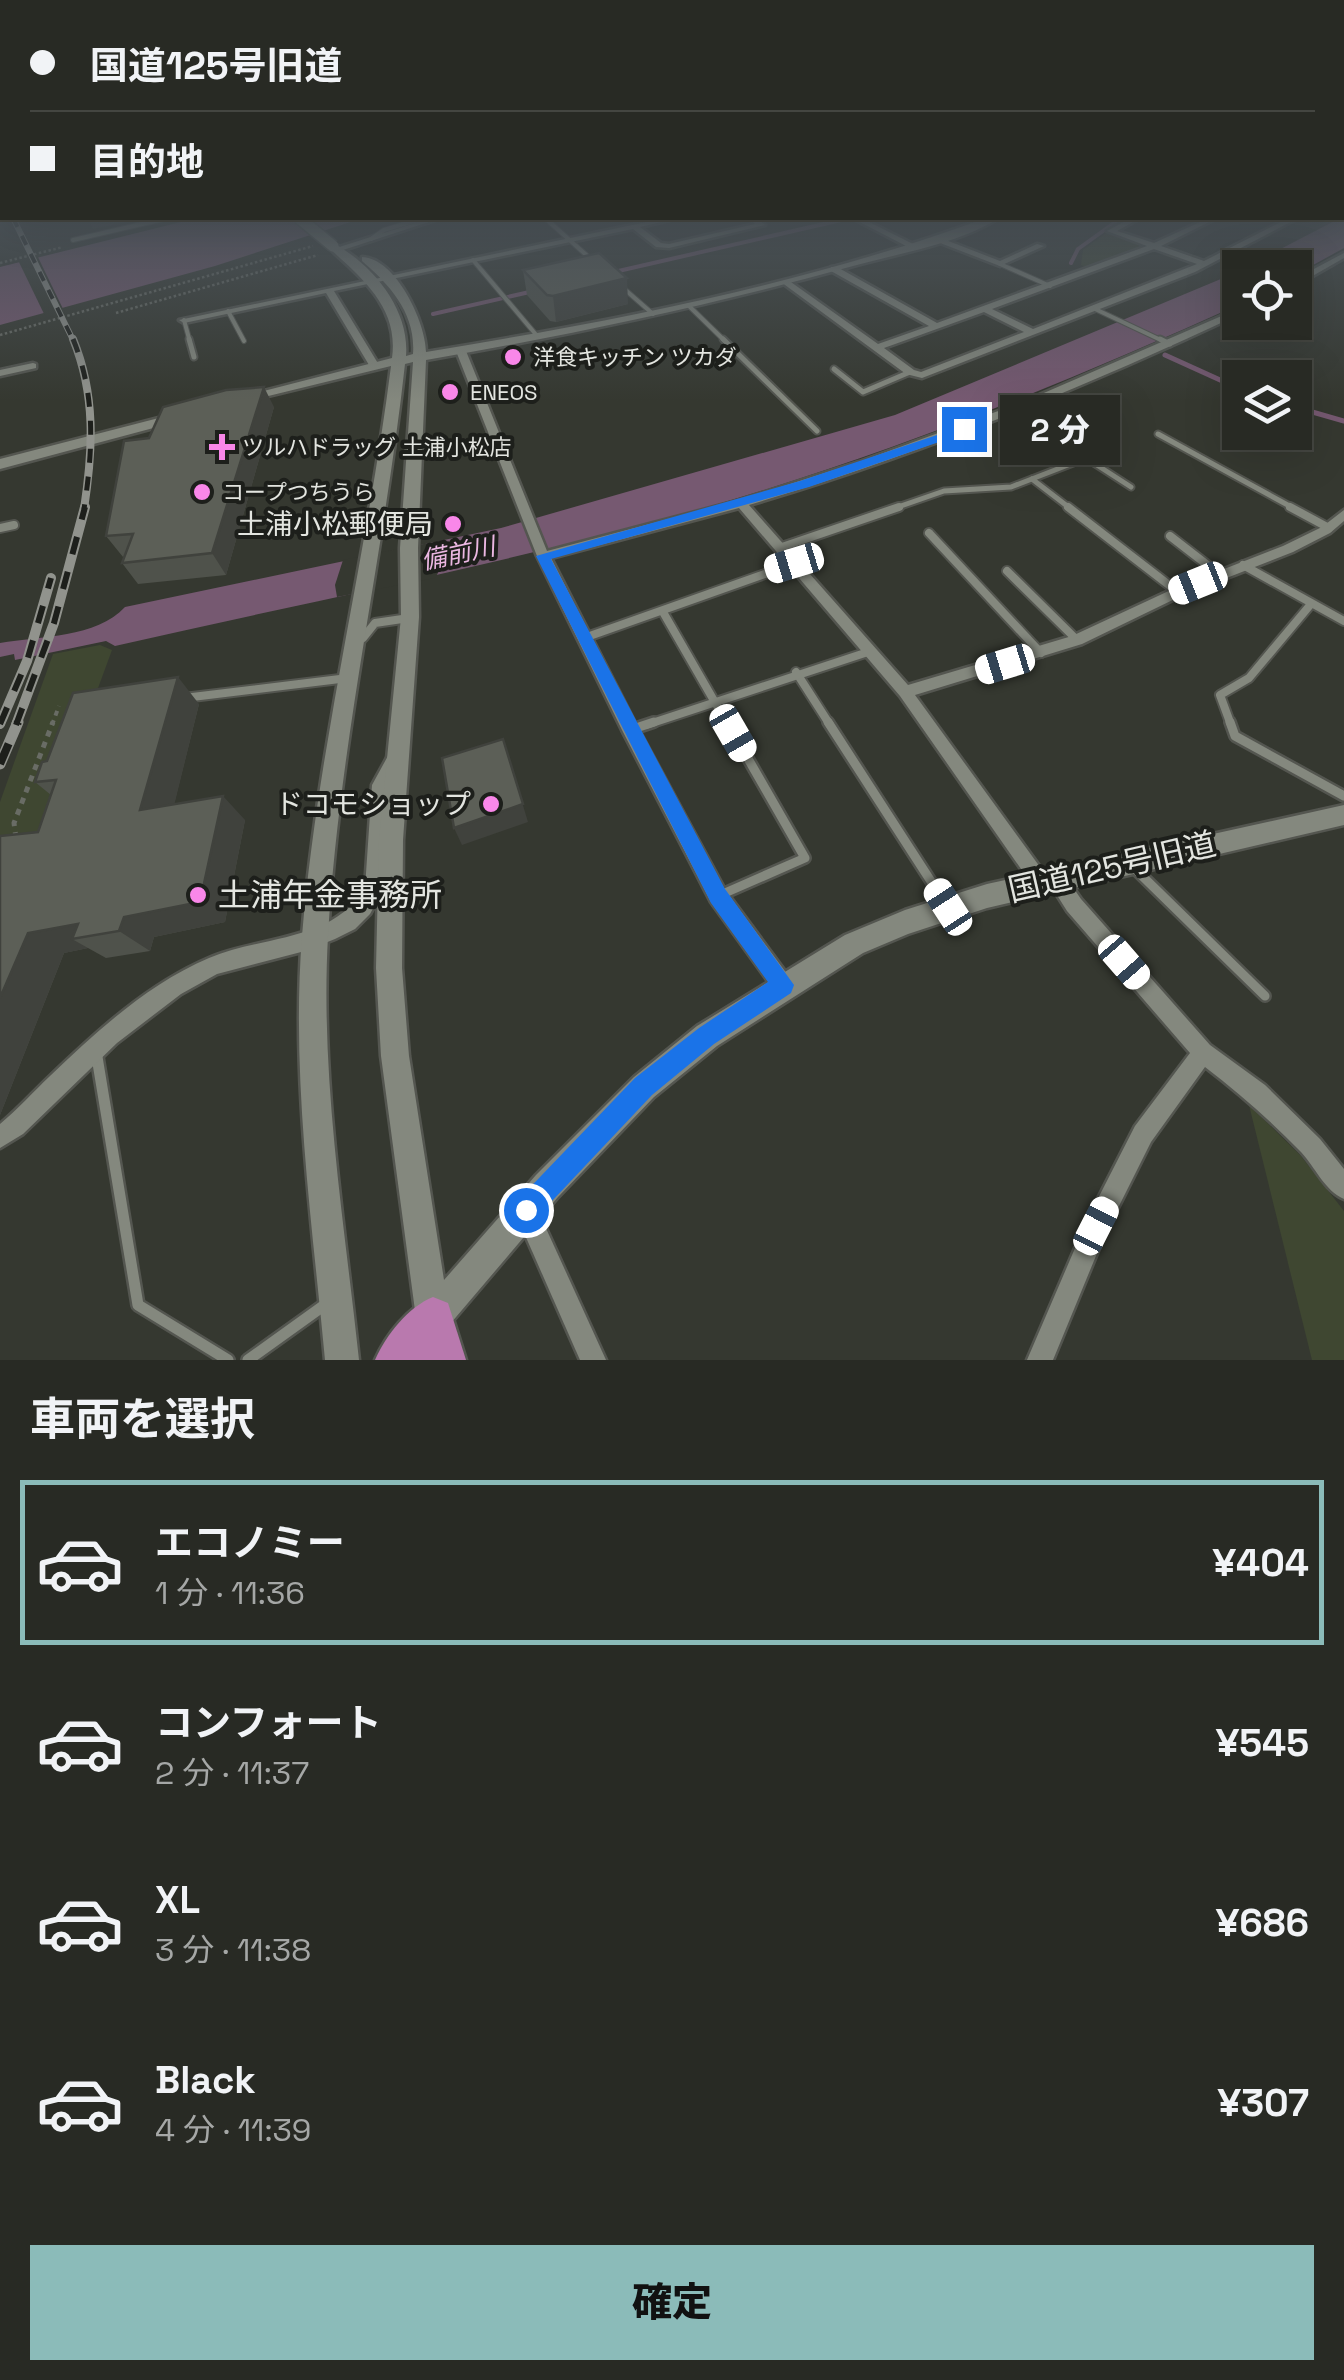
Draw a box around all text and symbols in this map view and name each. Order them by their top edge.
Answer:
text: 国道125号旧道 [90,42,343,90]
text: 目的地 [90,138,204,186]
map controls [1222,250,1312,450]
button: locate [1222,250,1312,340]
place label: 洋食キッチン ツカダ [533,343,737,371]
marker: 洋食キッチン ツカダ [502,346,524,368]
button: layers [1222,360,1312,450]
place label: ENEOS [470,378,538,406]
marker: ENEOS [439,381,461,403]
callout: 2 分 [999,394,1119,464]
route end [942,407,987,452]
text: 2 分 [1030,410,1090,450]
place label: ツルハドラッグ 土浦小松店 [242,433,512,461]
marker: ツルハドラッグ 土浦小松店 [211,436,233,458]
place label: コープつちうら [222,478,375,506]
marker: コープつちうら [191,481,213,503]
place label: 土浦小松郵便局 [237,506,433,542]
marker: 土浦小松郵便局 [442,513,464,535]
water label: 備前川 [418,529,501,576]
car [761,540,827,586]
car [1165,558,1231,608]
car [972,641,1038,687]
car [705,700,761,766]
place label: ドコモショップ [275,786,471,822]
marker: ドコモショップ [480,793,502,815]
street label: 国道125号旧道 [1004,824,1220,910]
car [919,874,977,940]
place label: 土浦年金事務所 [218,875,442,915]
marker: 土浦年金事務所 [187,884,209,906]
car [1093,930,1155,994]
route start [504,1188,549,1233]
car [1069,1192,1123,1260]
text: 車両を選択 [30,1391,255,1448]
icon: car [35,1518,125,1608]
text: エコノミー [155,1519,345,1567]
text: ¥404 [1212,1539,1309,1587]
text: 1 分 · 11:36 [155,1573,305,1613]
icon: car [35,1698,125,1788]
text: コンフォート [155,1699,382,1747]
text: ¥545 [1216,1719,1309,1767]
text: 2 分 · 11:37 [155,1753,309,1793]
text: XL [155,1876,200,1924]
icon: car [35,1878,125,1968]
text: ¥686 [1216,1899,1309,1947]
text: 3 分 · 11:38 [155,1930,311,1970]
text: Black [155,2056,256,2104]
icon: car [35,2058,125,2148]
text: ¥307 [1217,2079,1309,2127]
text: 4 分 · 11:39 [155,2110,311,2150]
button: 確定 [30,2245,1314,2360]

